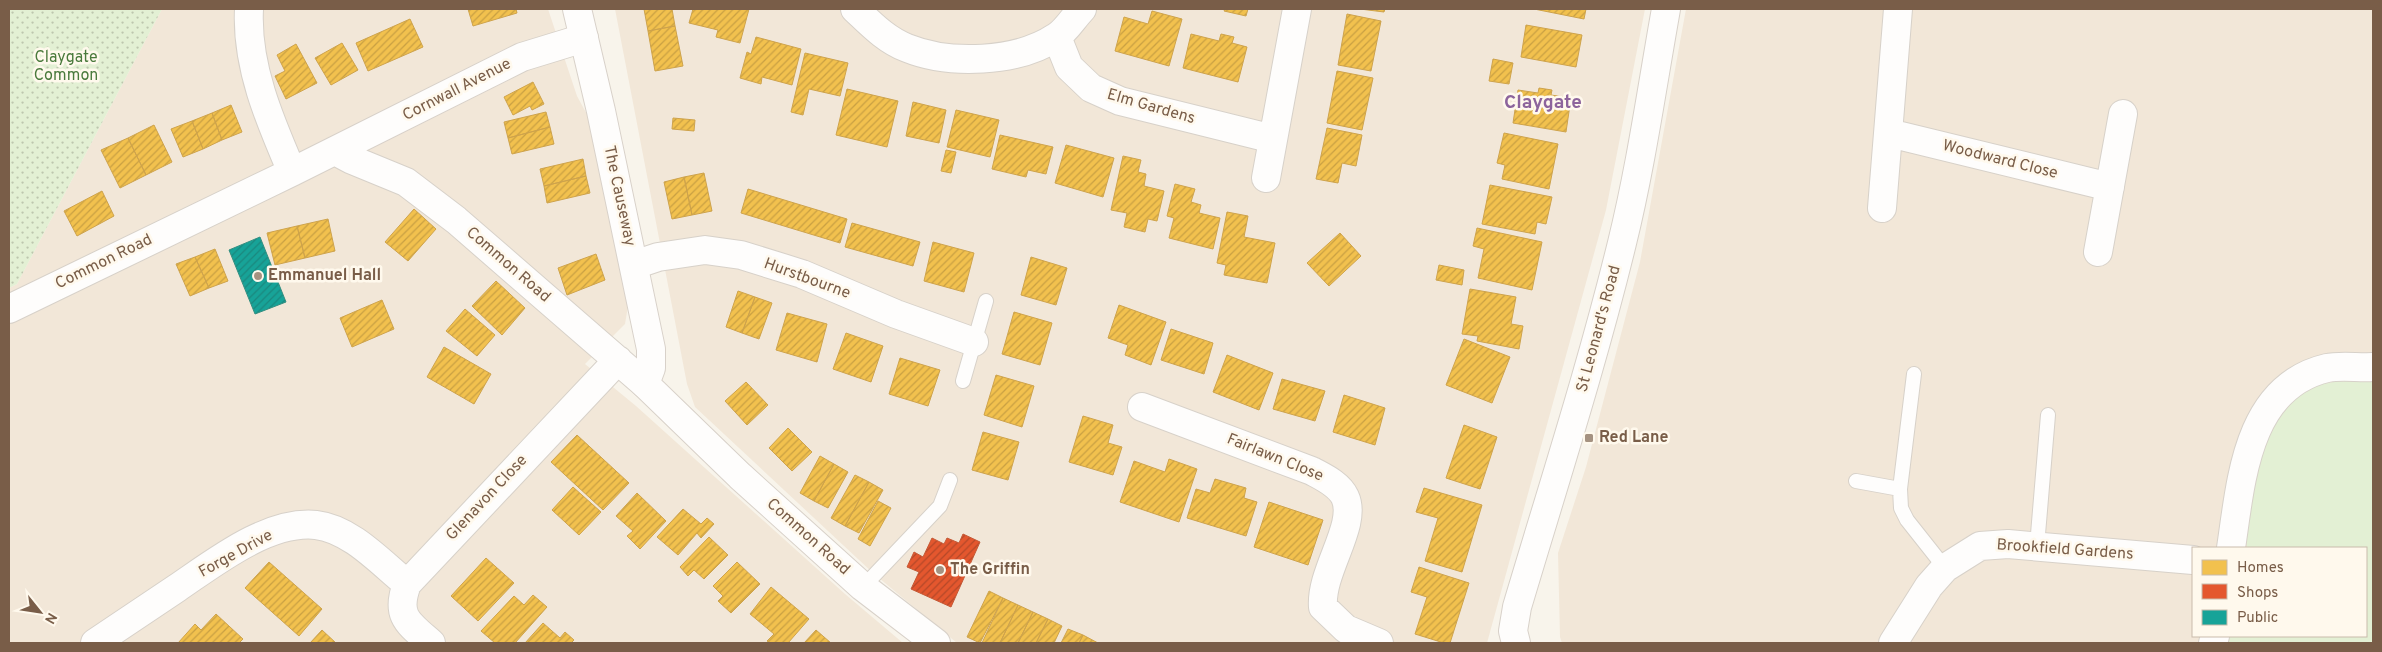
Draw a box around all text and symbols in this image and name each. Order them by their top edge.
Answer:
park label: Claygate Common [34,48,98,86]
street label: Cornwall Avenue [399,54,515,126]
street label: Elm Gardens [1105,85,1197,129]
district label: Claygate [1504,91,1582,115]
street label: Woodward Close [1940,136,2060,184]
street label: The Causeway [599,144,639,248]
street label: Common Road [462,223,554,307]
street label: Common Road [52,230,156,294]
street label: Hurstbourne [761,254,853,304]
street label: St Leonard's Road [1572,264,1626,394]
place label: Emmanuel Hall [268,266,381,286]
marker: Emmanuel Hall [252,270,264,282]
place label: Red Lane [1599,428,1669,448]
street label: Fairlawn Close [1224,430,1326,486]
marker: Red Lane [1583,432,1595,444]
street label: Glenavon Close [442,451,532,545]
street label: Common Road [762,494,854,580]
street label: Forge Drive [195,525,277,583]
street label: Brookfield Gardens [1996,535,2134,565]
legend [2192,547,2367,637]
text: Homes [2237,559,2284,578]
place label: The Griffin [950,560,1030,580]
marker: The Griffin [934,564,946,576]
text: Shops [2237,584,2278,603]
north arrow [15,587,65,637]
text: N [40,609,60,626]
text: Public [2237,609,2278,628]

